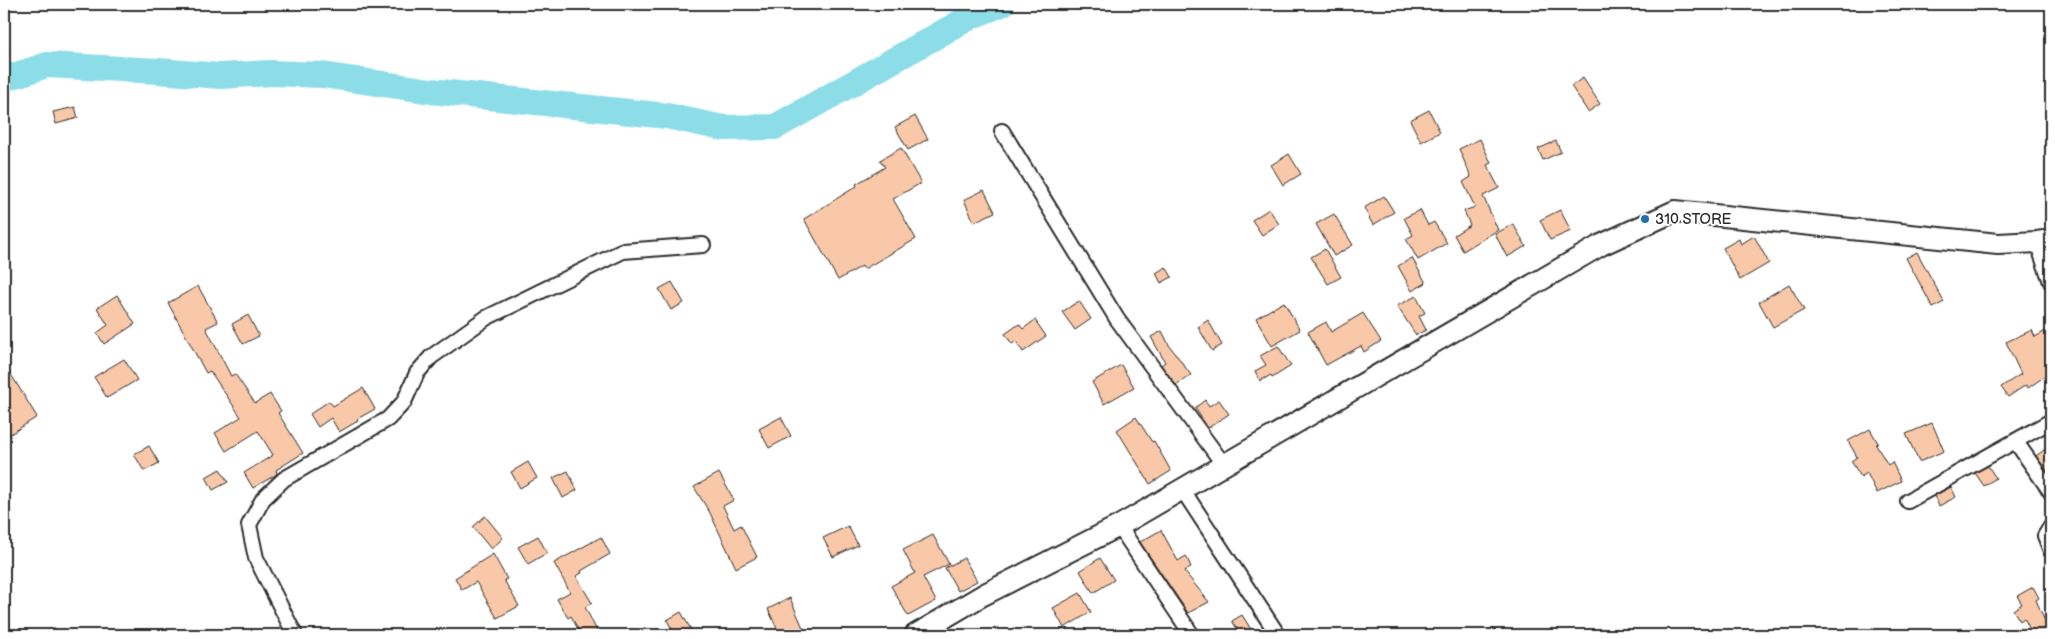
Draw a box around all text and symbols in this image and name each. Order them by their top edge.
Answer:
place label: 310 STORE [1655,210,1732,229]
marker: 310 STORE [1639,213,1651,225]

